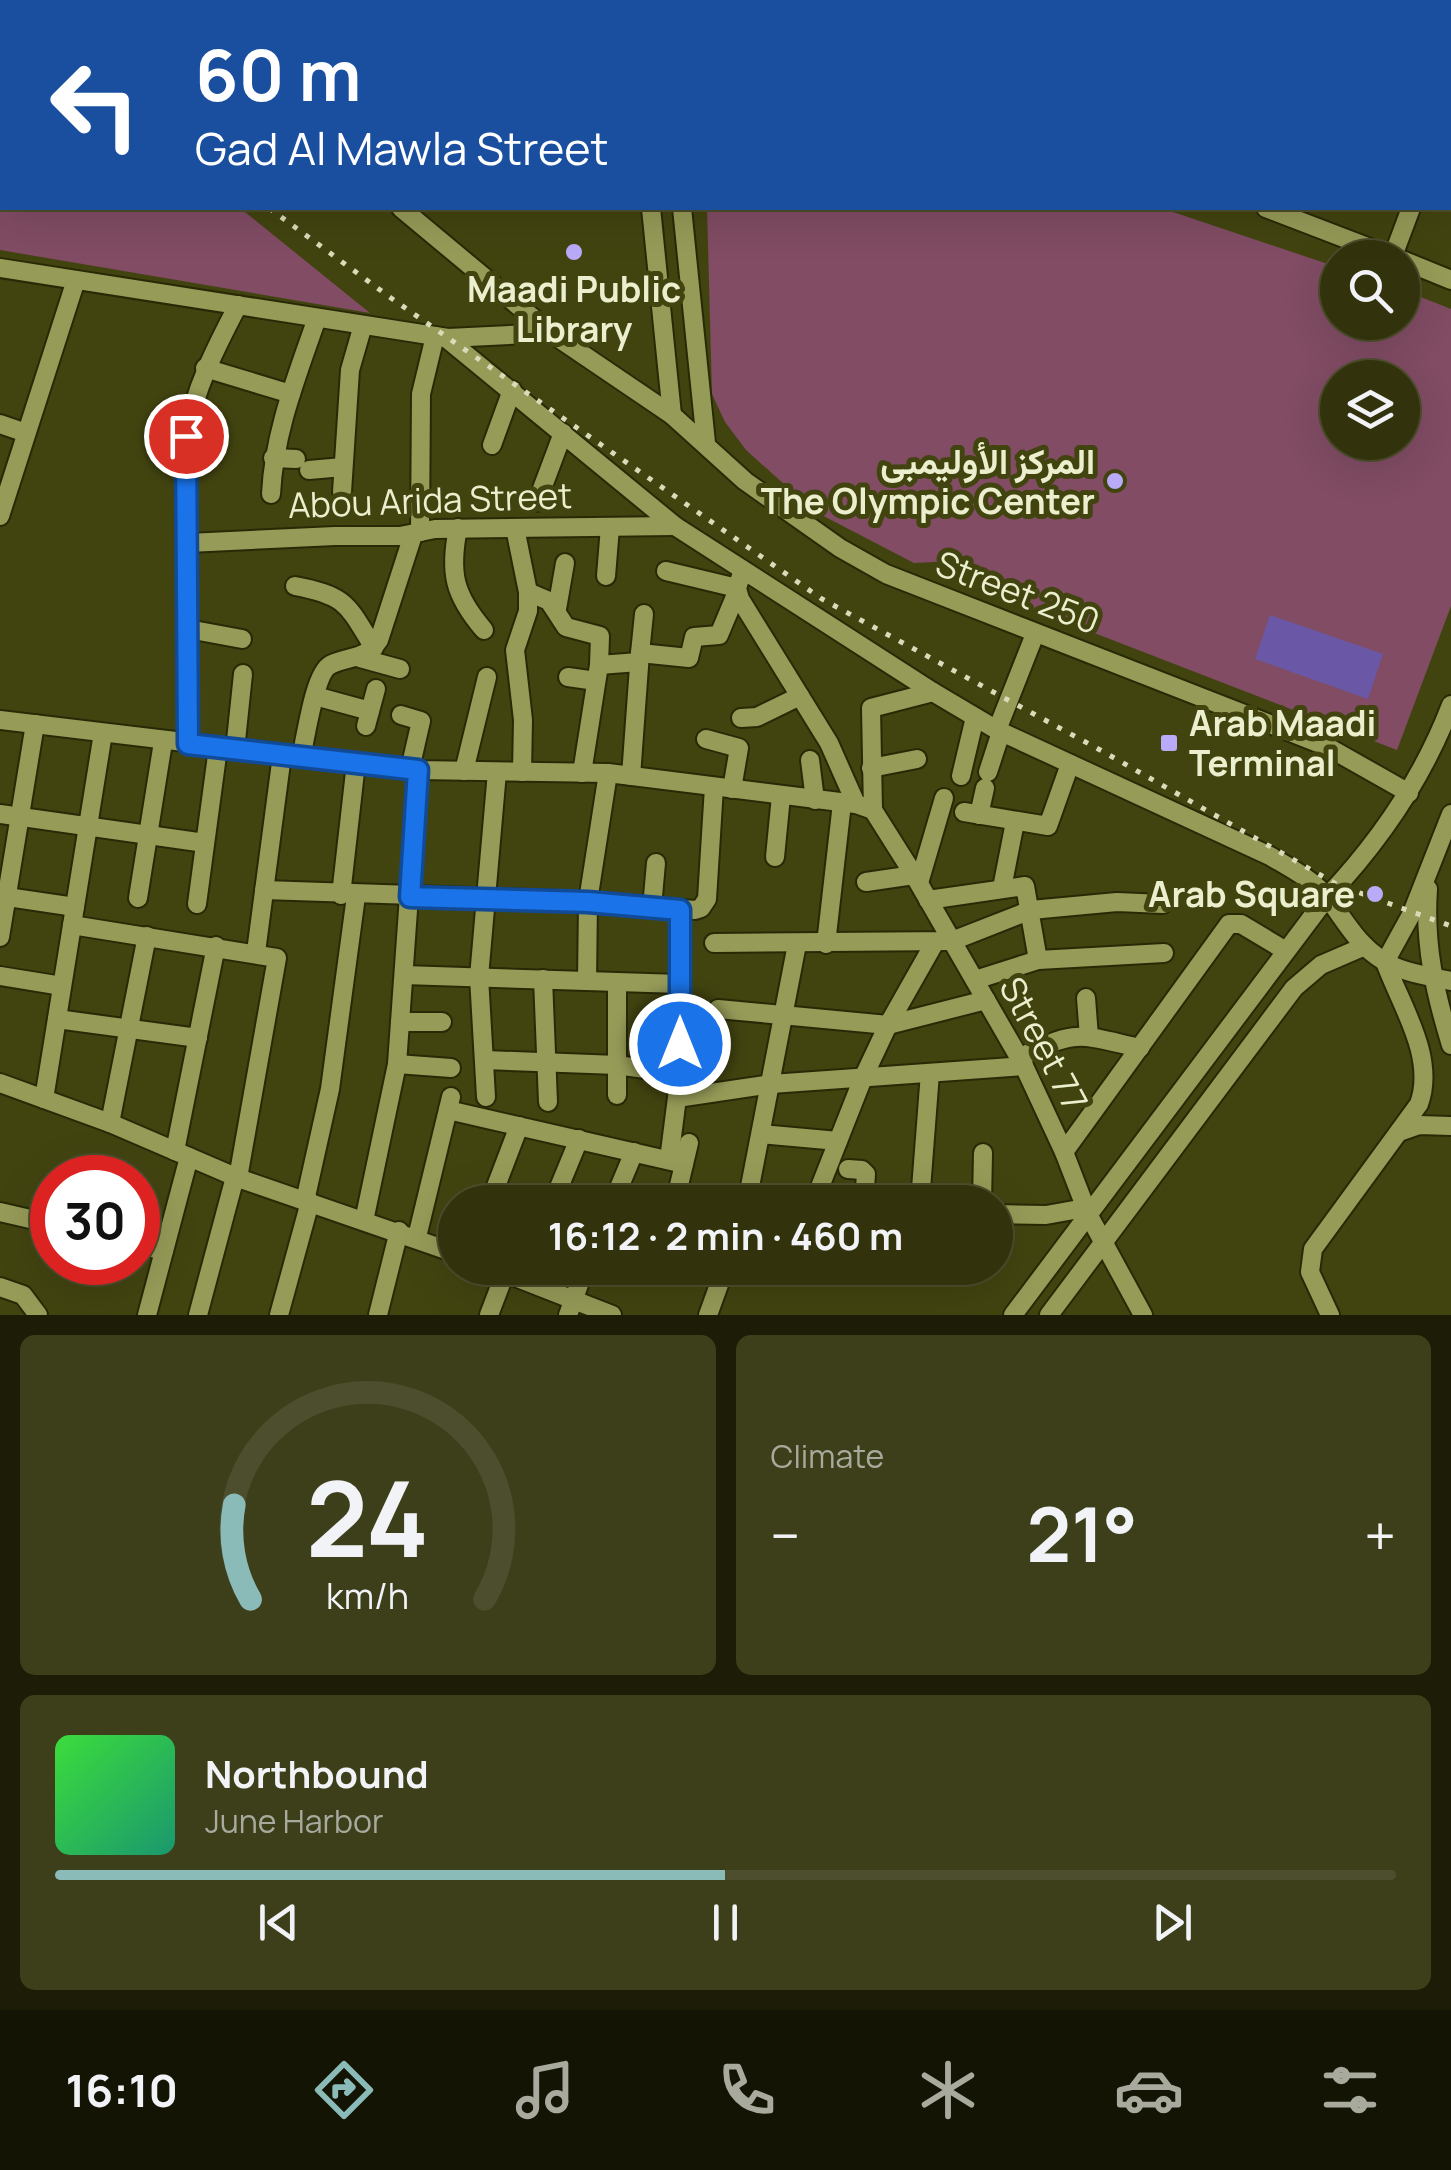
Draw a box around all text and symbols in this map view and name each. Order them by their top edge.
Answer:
text: 60 m [195,26,362,122]
icon: left [30,40,160,170]
text: Gad Al Mawla Street [195,117,609,179]
map controls [1320,240,1420,460]
button: search [1320,240,1420,340]
marker: Maadi Public Library [563,241,585,263]
place label: Maadi Public Library [467,265,681,353]
button: layers [1320,360,1420,460]
pin [144,394,229,479]
icon: arrive [159,409,214,464]
place label: المركز الأوليمبى The Olympic Center [761,437,1095,525]
marker: المركز الأوليمبى The Olympic Center [1104,470,1126,492]
street label: Abou Arida Street [287,471,573,529]
street label: Street 250 [929,539,1107,645]
place label: Arab Maadi Terminal [1189,699,1376,787]
marker: Arab Maadi Terminal [1158,732,1180,754]
place label: Arab Square [1148,870,1355,918]
marker: Arab Square [1364,883,1386,905]
street label: Street 77 [989,968,1099,1120]
position arrow [628,992,732,1096]
speed limit sign: 30 [30,1155,160,1285]
text: 16:12 · 2 min · 460 m [548,1209,903,1261]
text: Climate [771,1434,884,1478]
text: 24 [306,1446,429,1588]
text: 21° [1027,1482,1138,1585]
text: − [771,1497,800,1573]
text: + [1364,1497,1396,1573]
text: km/h [326,1571,409,1620]
text: Northbound [205,1747,429,1799]
text: June Harbor [205,1799,383,1843]
icon: previous [251,1895,306,1950]
icon: pause [698,1895,753,1950]
icon: next [1145,1895,1200,1950]
icon: directions [309,2055,379,2125]
icon: music [510,2055,580,2125]
icon: phone [712,2055,782,2125]
icon: climate [913,2055,983,2125]
icon: car [1114,2055,1184,2125]
icon: filters [1315,2055,1385,2125]
text: 16:10 [66,2059,178,2121]

